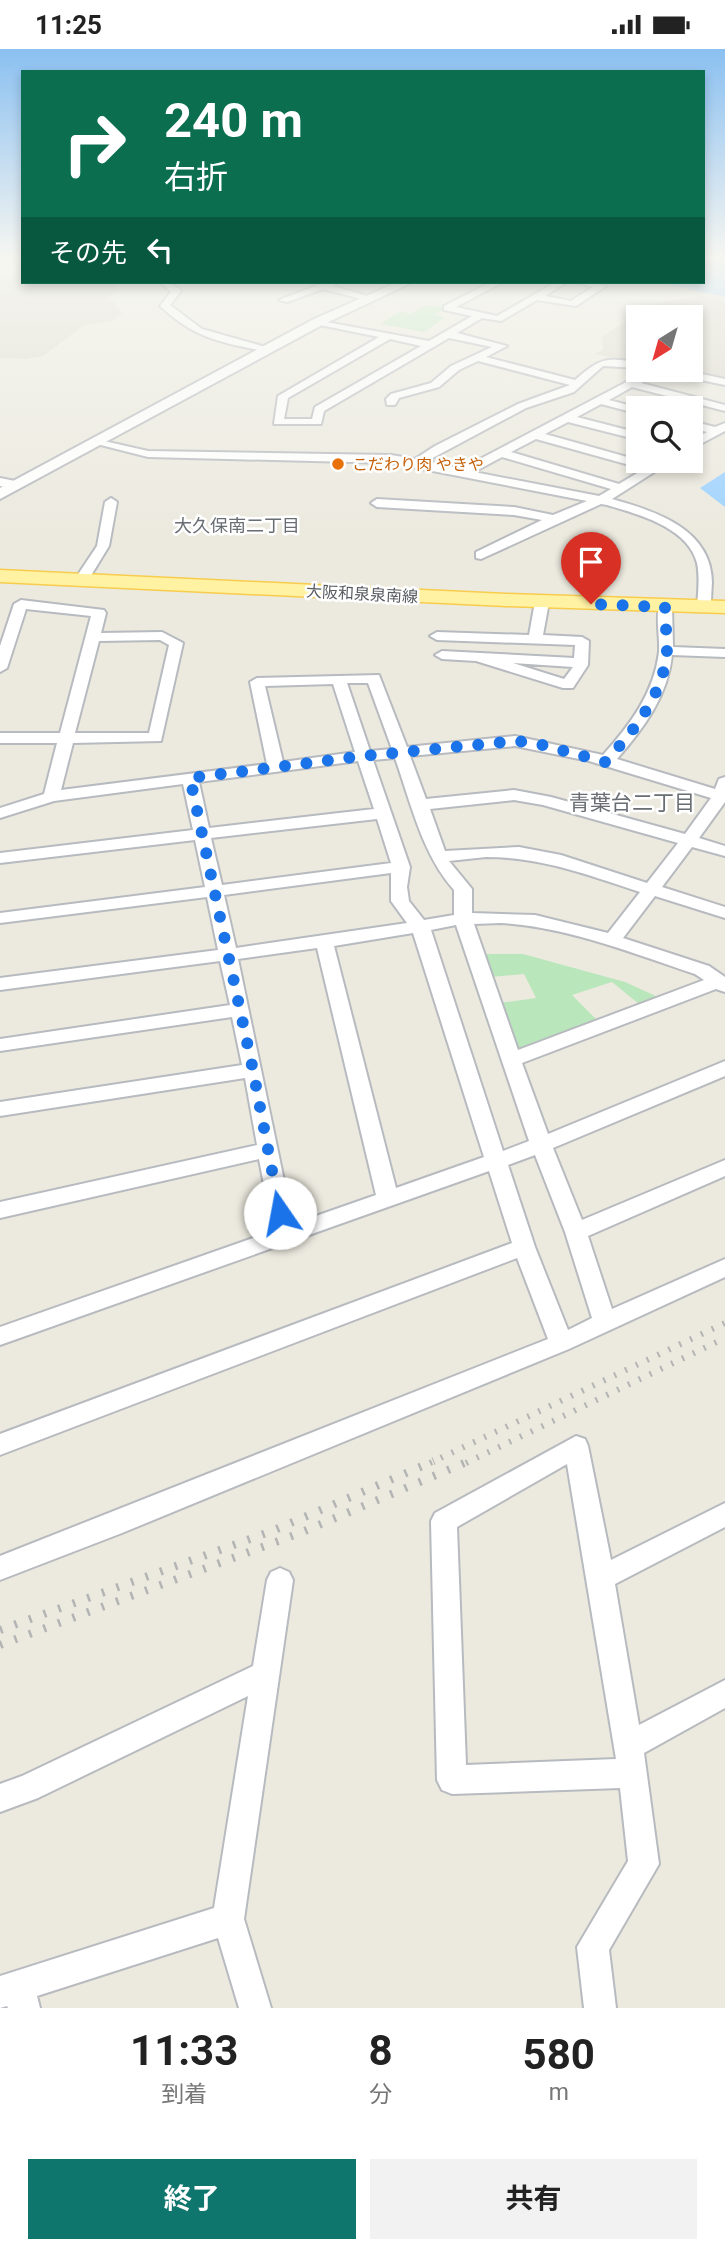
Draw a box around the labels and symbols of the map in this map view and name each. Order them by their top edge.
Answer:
north arrow [626,305,704,381]
place label: こだわり肉 やきや [352,455,484,474]
marker: こだわり肉 やきや [330,456,346,472]
district label: 大久保南二丁目 [174,515,300,536]
pin [561,532,621,604]
street label: 大阪和泉泉南線 [306,582,418,606]
district label: 青葉台二丁目 [569,791,695,815]
position arrow [243,1176,317,1250]

